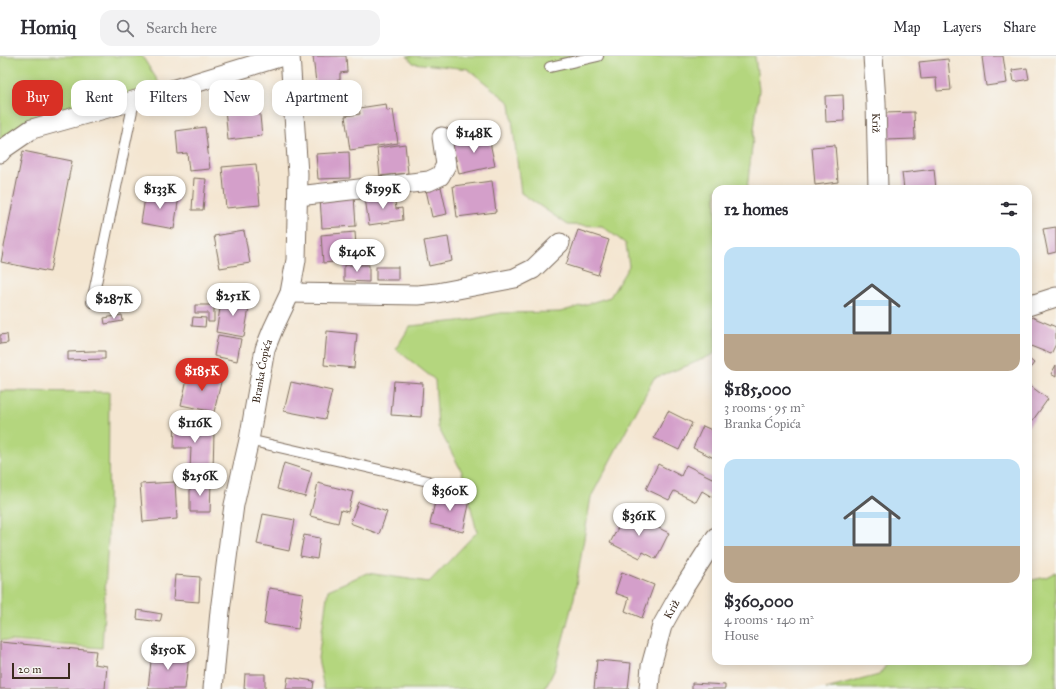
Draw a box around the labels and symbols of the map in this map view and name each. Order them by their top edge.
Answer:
street label: Križ [870,113,883,133]
pin: $148K [446,120,502,154]
pin: $133K [132,176,188,210]
pin: $199K [355,176,411,210]
pin: $140K [329,239,385,273]
pin: $251K [205,283,261,317]
pin: $287K [86,286,142,320]
street label: Branka Ćopića [249,337,275,404]
pin: $185K [174,358,230,392]
pin: $116K [167,410,223,444]
pin: $256K [172,463,228,497]
pin: $360K [422,478,478,512]
pin: $361K [611,503,667,537]
street label: Križ [661,597,682,621]
pin: $150K [140,637,196,671]
scale bar [12,661,70,680]

